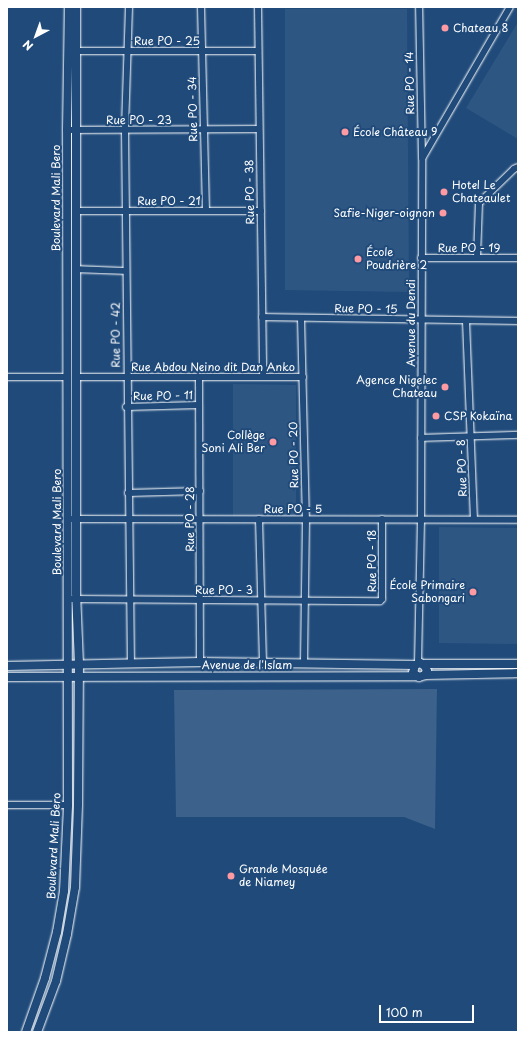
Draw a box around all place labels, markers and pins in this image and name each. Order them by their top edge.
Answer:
place label: Chateau 8 [453,21,508,35]
marker: Chateau 8 [440,23,450,33]
place label: École Château 9 [353,125,439,139]
marker: École Château 9 [340,127,350,137]
place label: Hotel Le Chateaulet [452,179,511,205]
marker: Hotel Le Chateaulet [439,187,449,197]
place label: Safie-Niger-oignon [333,206,435,220]
marker: Safie-Niger-oignon [438,208,448,218]
place label: École Poudrière 2 [366,246,428,272]
marker: École Poudrière 2 [353,254,363,264]
place label: Agence Nigelec Chateau [356,374,437,400]
marker: Agence Nigelec Chateau [440,382,450,392]
place label: CSP Kokaïna [444,409,512,423]
marker: CSP Kokaïna [431,411,441,421]
place label: Collège Soni Ali Ber [202,429,265,455]
marker: Collège Soni Ali Ber [268,437,278,447]
place label: École Primaire Sabongari [389,579,465,605]
marker: École Primaire Sabongari [468,587,478,597]
place label: Grande Mosquée de Niamey [239,863,328,889]
marker: Grande Mosquée de Niamey [226,871,236,881]

